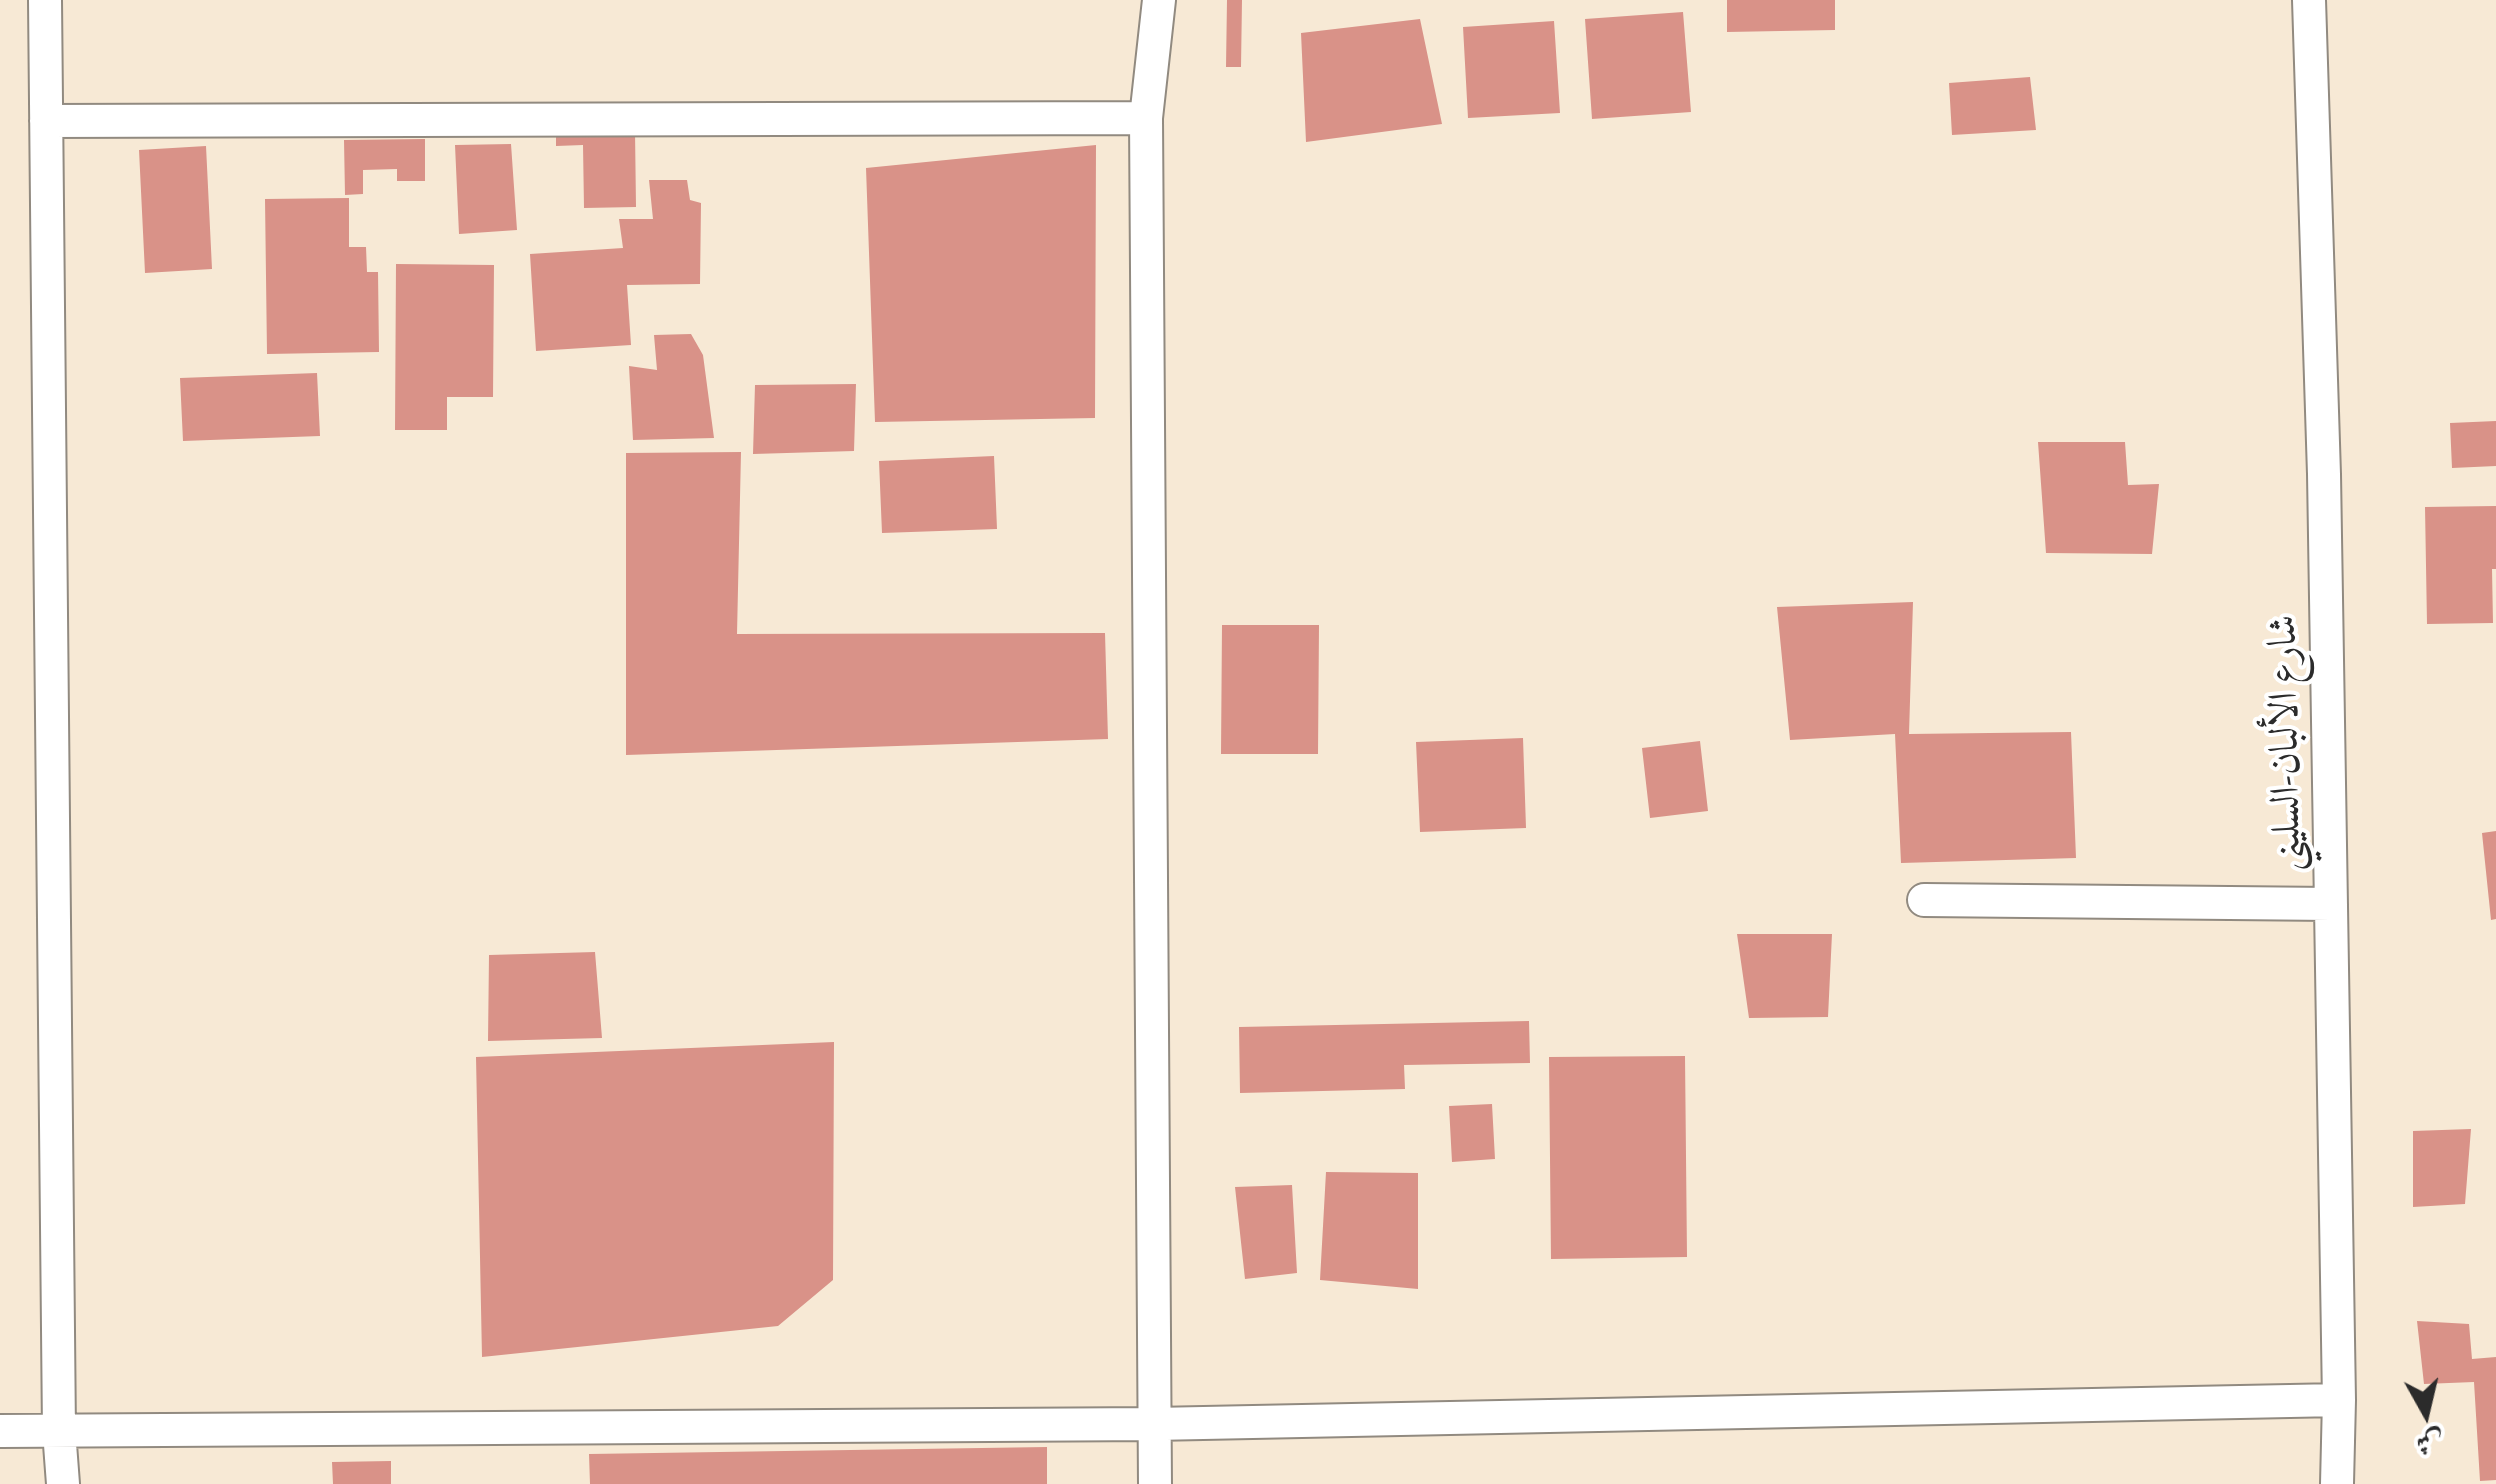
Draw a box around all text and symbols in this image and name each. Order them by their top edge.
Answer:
street label: شارع الألبان-السليني [2260,614,2312,872]
north arrow [2376,1364,2476,1464]
text: ش [2414,1424,2446,1463]

